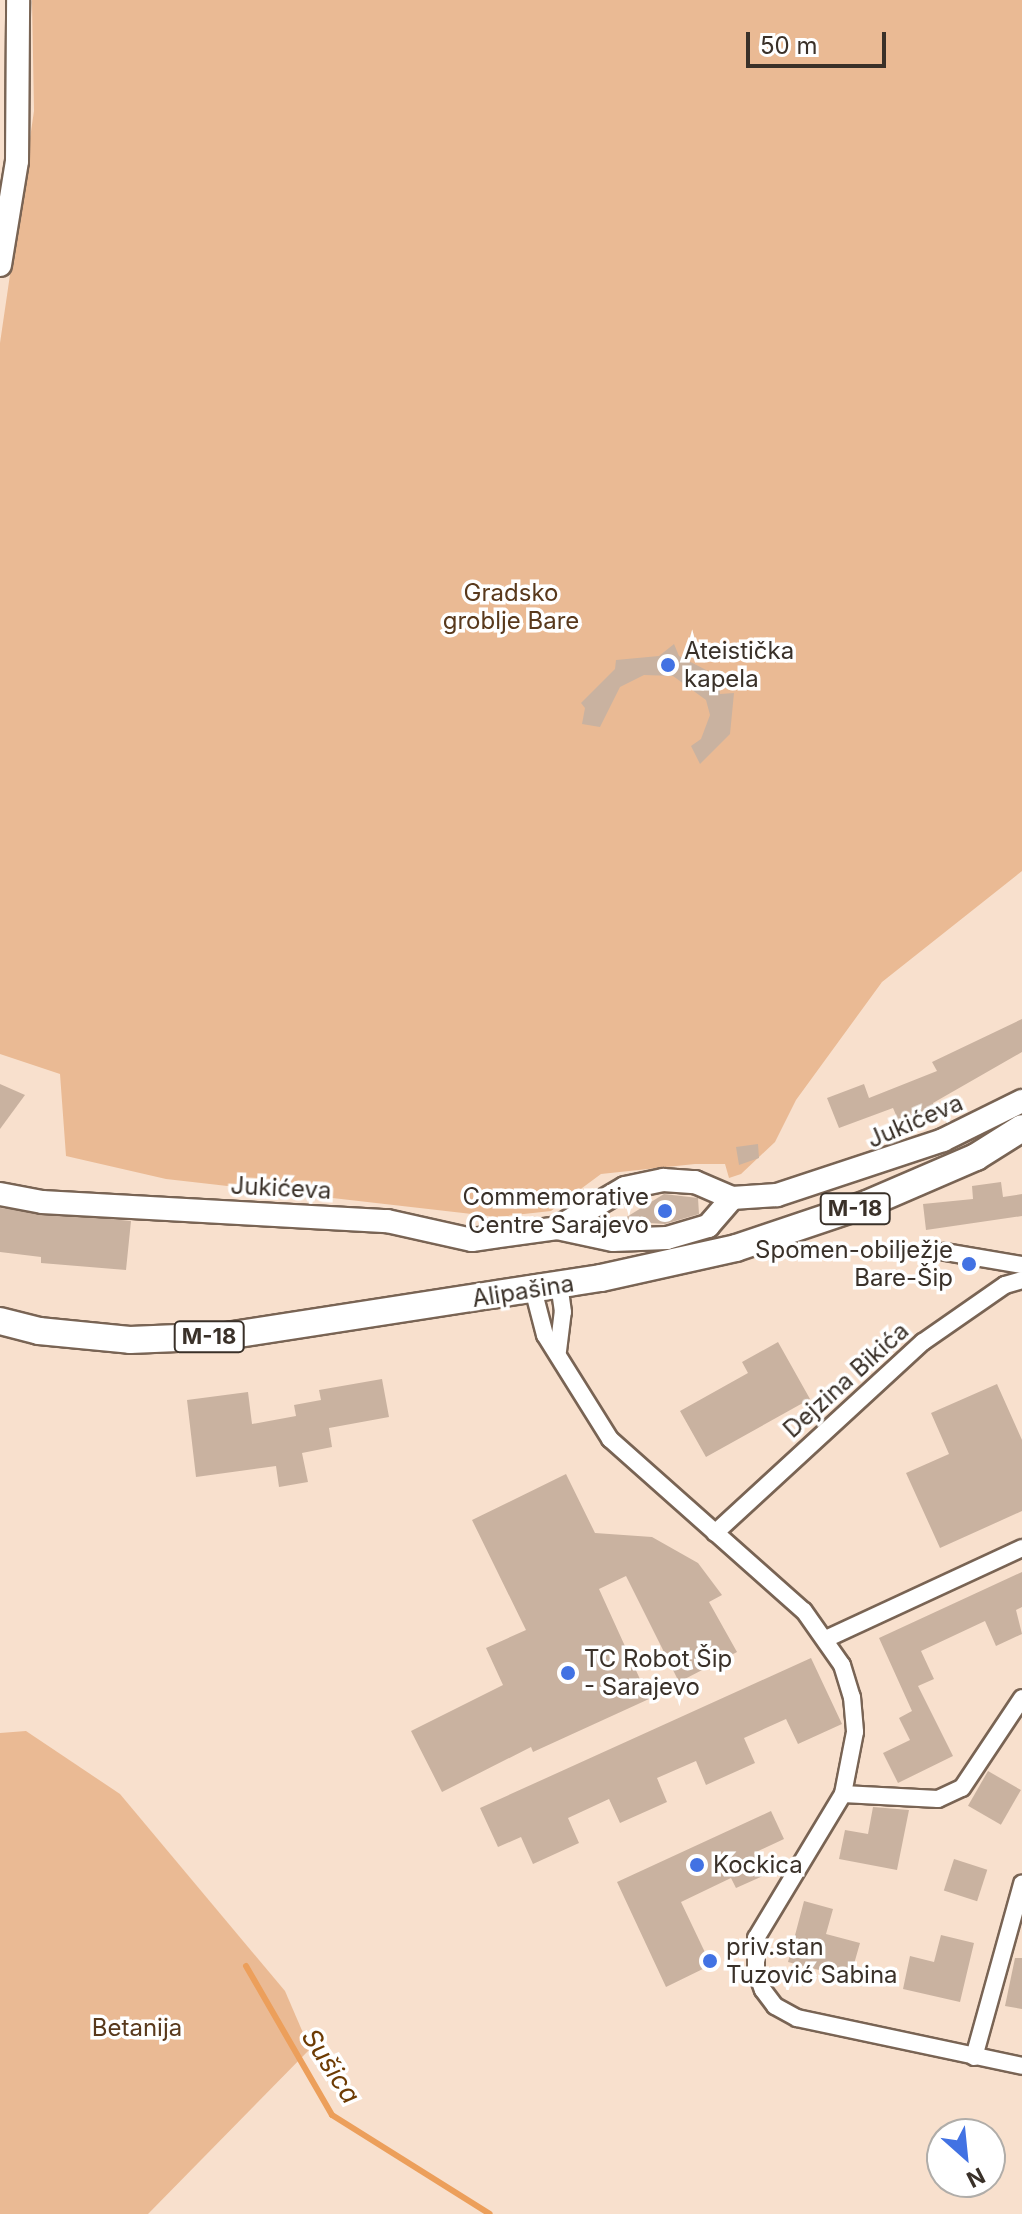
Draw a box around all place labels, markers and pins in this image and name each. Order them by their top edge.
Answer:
place label: Ateistička kapela [684,637,794,693]
marker: Ateistička kapela [659,656,677,674]
place label: Commemorative Centre Sarajevo [462,1183,649,1239]
marker: Commemorative Centre Sarajevo [656,1202,674,1220]
place label: Spomen-obilježje Bare-Šip [755,1236,953,1292]
marker: Spomen-obilježje Bare-Šip [960,1255,978,1273]
place label: TC Robot Šip - Sarajevo [584,1645,732,1701]
marker: TC Robot Šip - Sarajevo [559,1664,577,1682]
place label: Kockica [713,1851,803,1879]
marker: Kockica [688,1856,706,1874]
place label: priv.stan Tuzović Sabina [726,1933,898,1989]
marker: priv.stan Tuzović Sabina [701,1952,719,1970]

